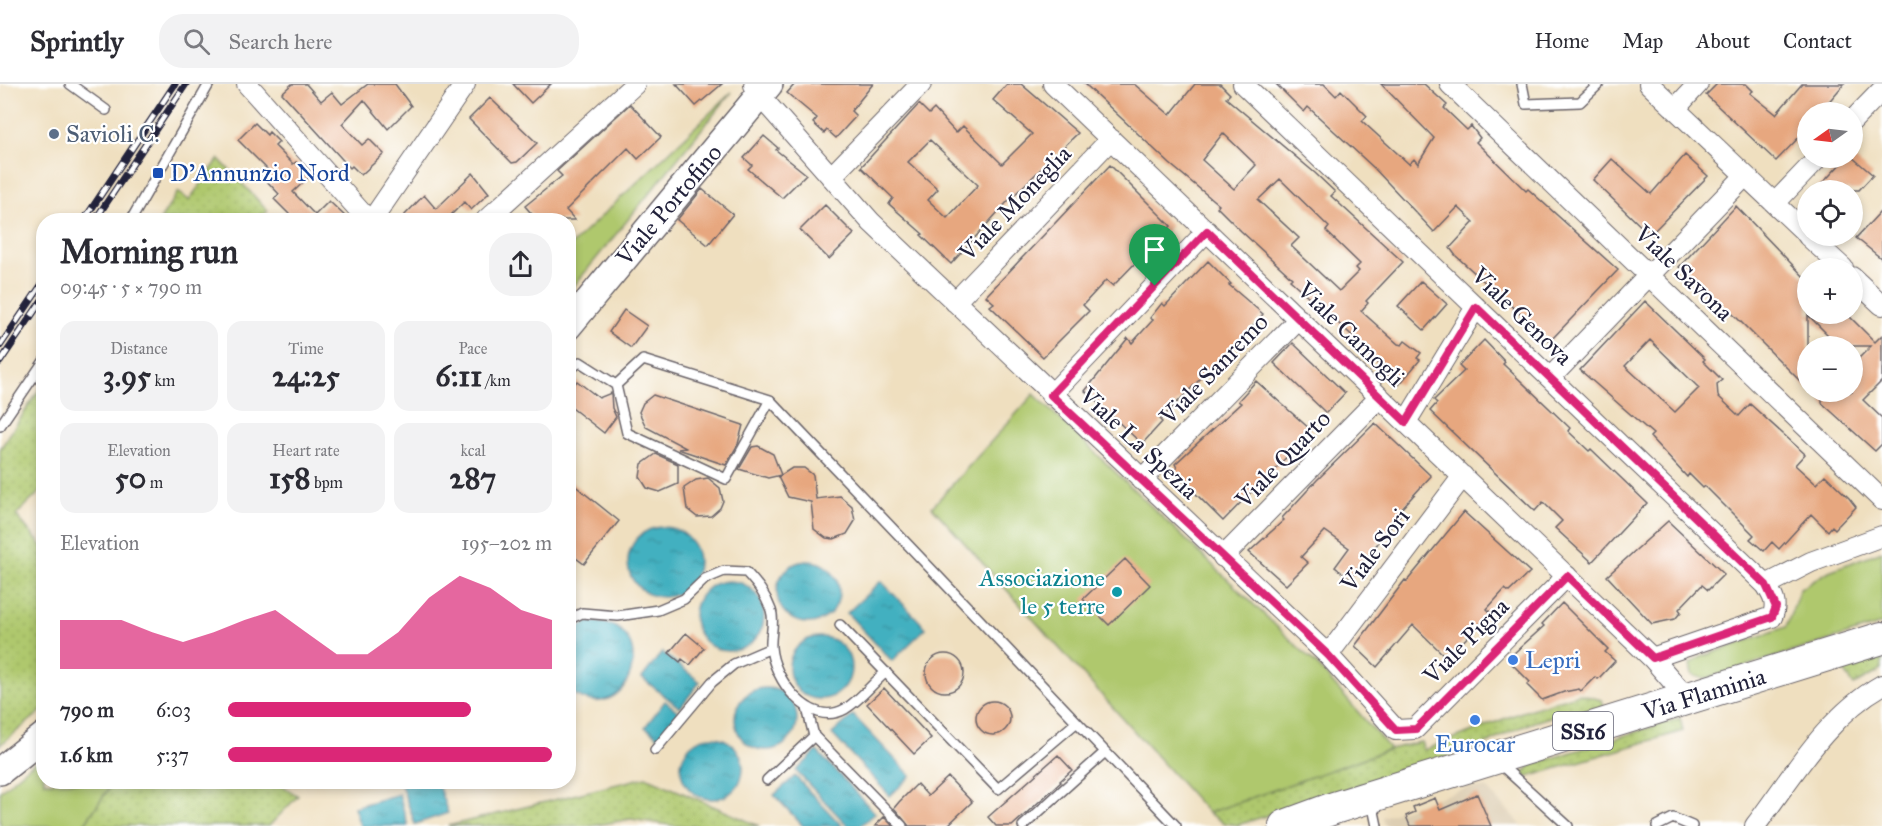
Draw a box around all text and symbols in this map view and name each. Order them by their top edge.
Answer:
search box [159,14,579,68]
text: Sprintly [30,24,123,59]
icon: search [180,25,213,58]
text: Search here [228,28,332,55]
text: Home [1534,28,1589,54]
text: Map [1622,28,1663,54]
text: About [1696,28,1750,54]
text: Contact [1783,28,1852,54]
north arrow [1797,102,1863,168]
map controls [1797,102,1863,402]
place label: Savioli C. [66,119,160,149]
marker: Savioli C. [47,127,61,141]
street label: Viale Portofino [609,138,728,273]
street label: Viale Moneglia [952,138,1078,268]
place label: D'Annunzio Nord [170,158,350,188]
marker: D'Annunzio Nord [151,166,165,180]
button: locate [1797,180,1863,246]
street label: Viale Savona [1628,218,1740,328]
pin [1129,224,1180,286]
text: Morning run [60,232,238,272]
button: share [489,233,552,296]
icon: arrive [1138,233,1171,266]
button: + [1797,258,1863,324]
street label: Viale Genova [1464,260,1580,372]
text: 09:45 · 5 × 790 m [60,275,202,299]
street label: Viale Camogli [1290,275,1411,393]
street label: Viale Sanremo [1153,307,1274,432]
button: − [1797,336,1863,402]
text: Distance [110,339,168,358]
text: Time [288,339,324,358]
text: Pace [458,339,488,358]
text: 3.95 [103,358,151,394]
text: 24:25 [272,358,340,394]
text: 6:11 [435,358,482,394]
text: km [151,371,175,390]
text: /km [482,371,511,390]
street label: Viale La Spezia [1073,380,1205,506]
street label: Viale Quarto [1228,404,1337,515]
text: Elevation [107,441,171,460]
text: Heart rate [272,441,340,460]
text: kcal [460,441,486,460]
text: 50 [115,460,146,496]
text: 158 [269,460,310,496]
text: 287 [450,460,496,496]
text: m [146,473,163,492]
text: bpm [310,473,343,492]
street label: Viale Sori [1333,502,1416,598]
text: Elevation [60,531,139,555]
text: 195–202 m [461,531,552,555]
place label: Associazione le 5 terre [978,563,1105,621]
marker: Associazione le 5 terre [1110,585,1124,599]
street label: Viale Pigna [1416,591,1516,691]
place label: Lepri [1525,645,1581,675]
marker: Lepri [1506,653,1520,667]
street label: Via Flaminia [1638,661,1770,727]
text: 790 m [60,698,114,722]
text: 6:03 [156,698,191,722]
road number: SS16 [1553,712,1613,750]
marker: Eurocar [1468,713,1482,727]
place label: Eurocar [1435,729,1515,759]
text: 1.6 km [60,743,113,767]
text: 5:37 [156,743,189,767]

